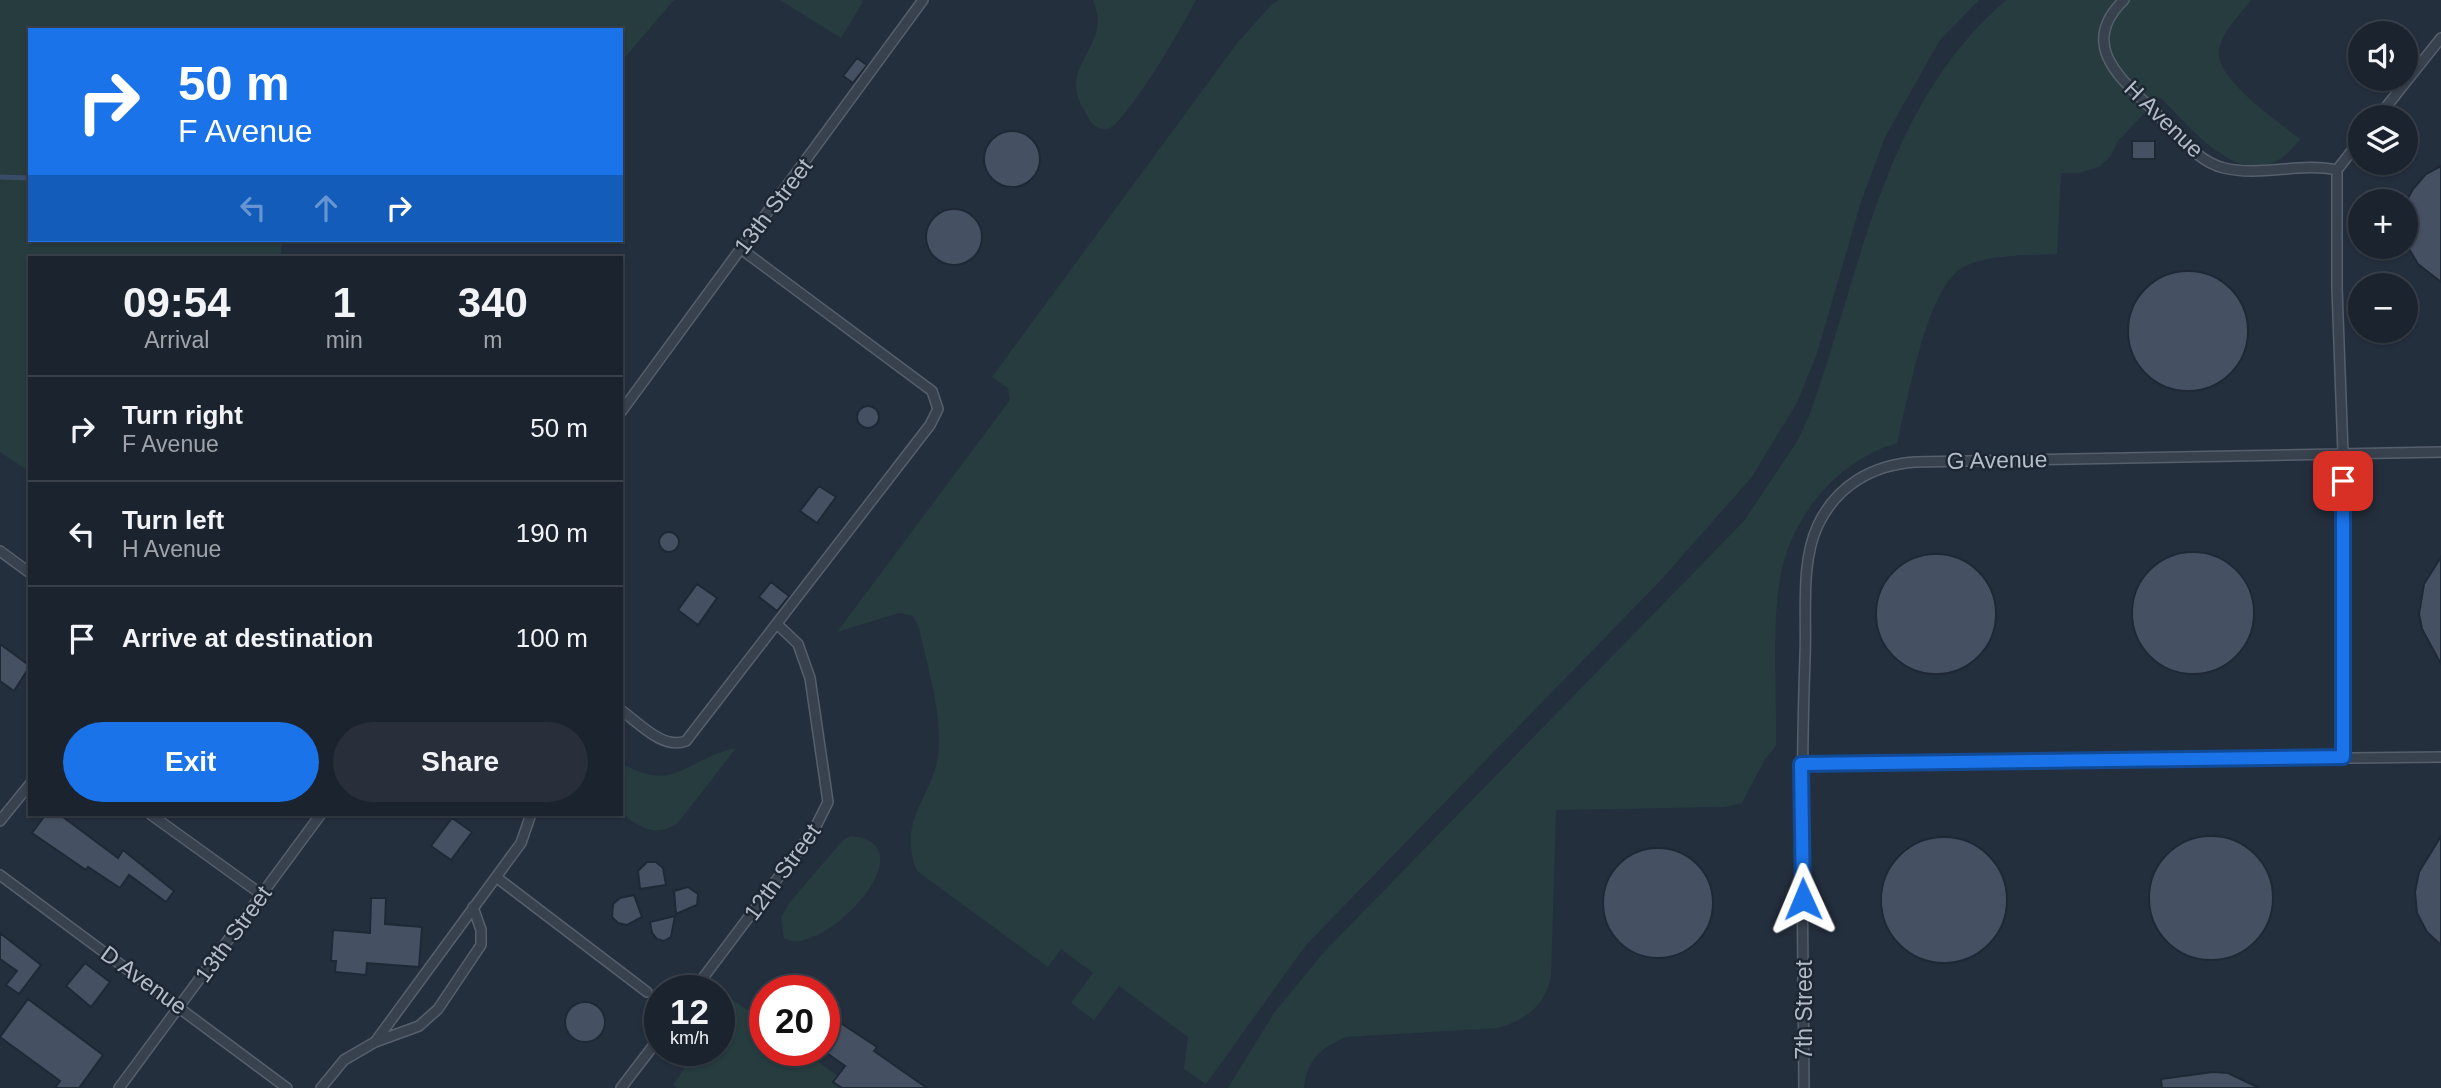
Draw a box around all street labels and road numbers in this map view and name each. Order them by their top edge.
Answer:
street label: H Avenue [2119,75,2209,163]
street label: 13th Street [729,153,818,259]
street label: G Avenue [1946,446,2048,474]
street label: 12th Street [738,818,826,925]
street label: 13th Street [189,880,277,987]
street label: D Avenue [96,940,192,1020]
street label: 7th Street [1791,960,1817,1060]

